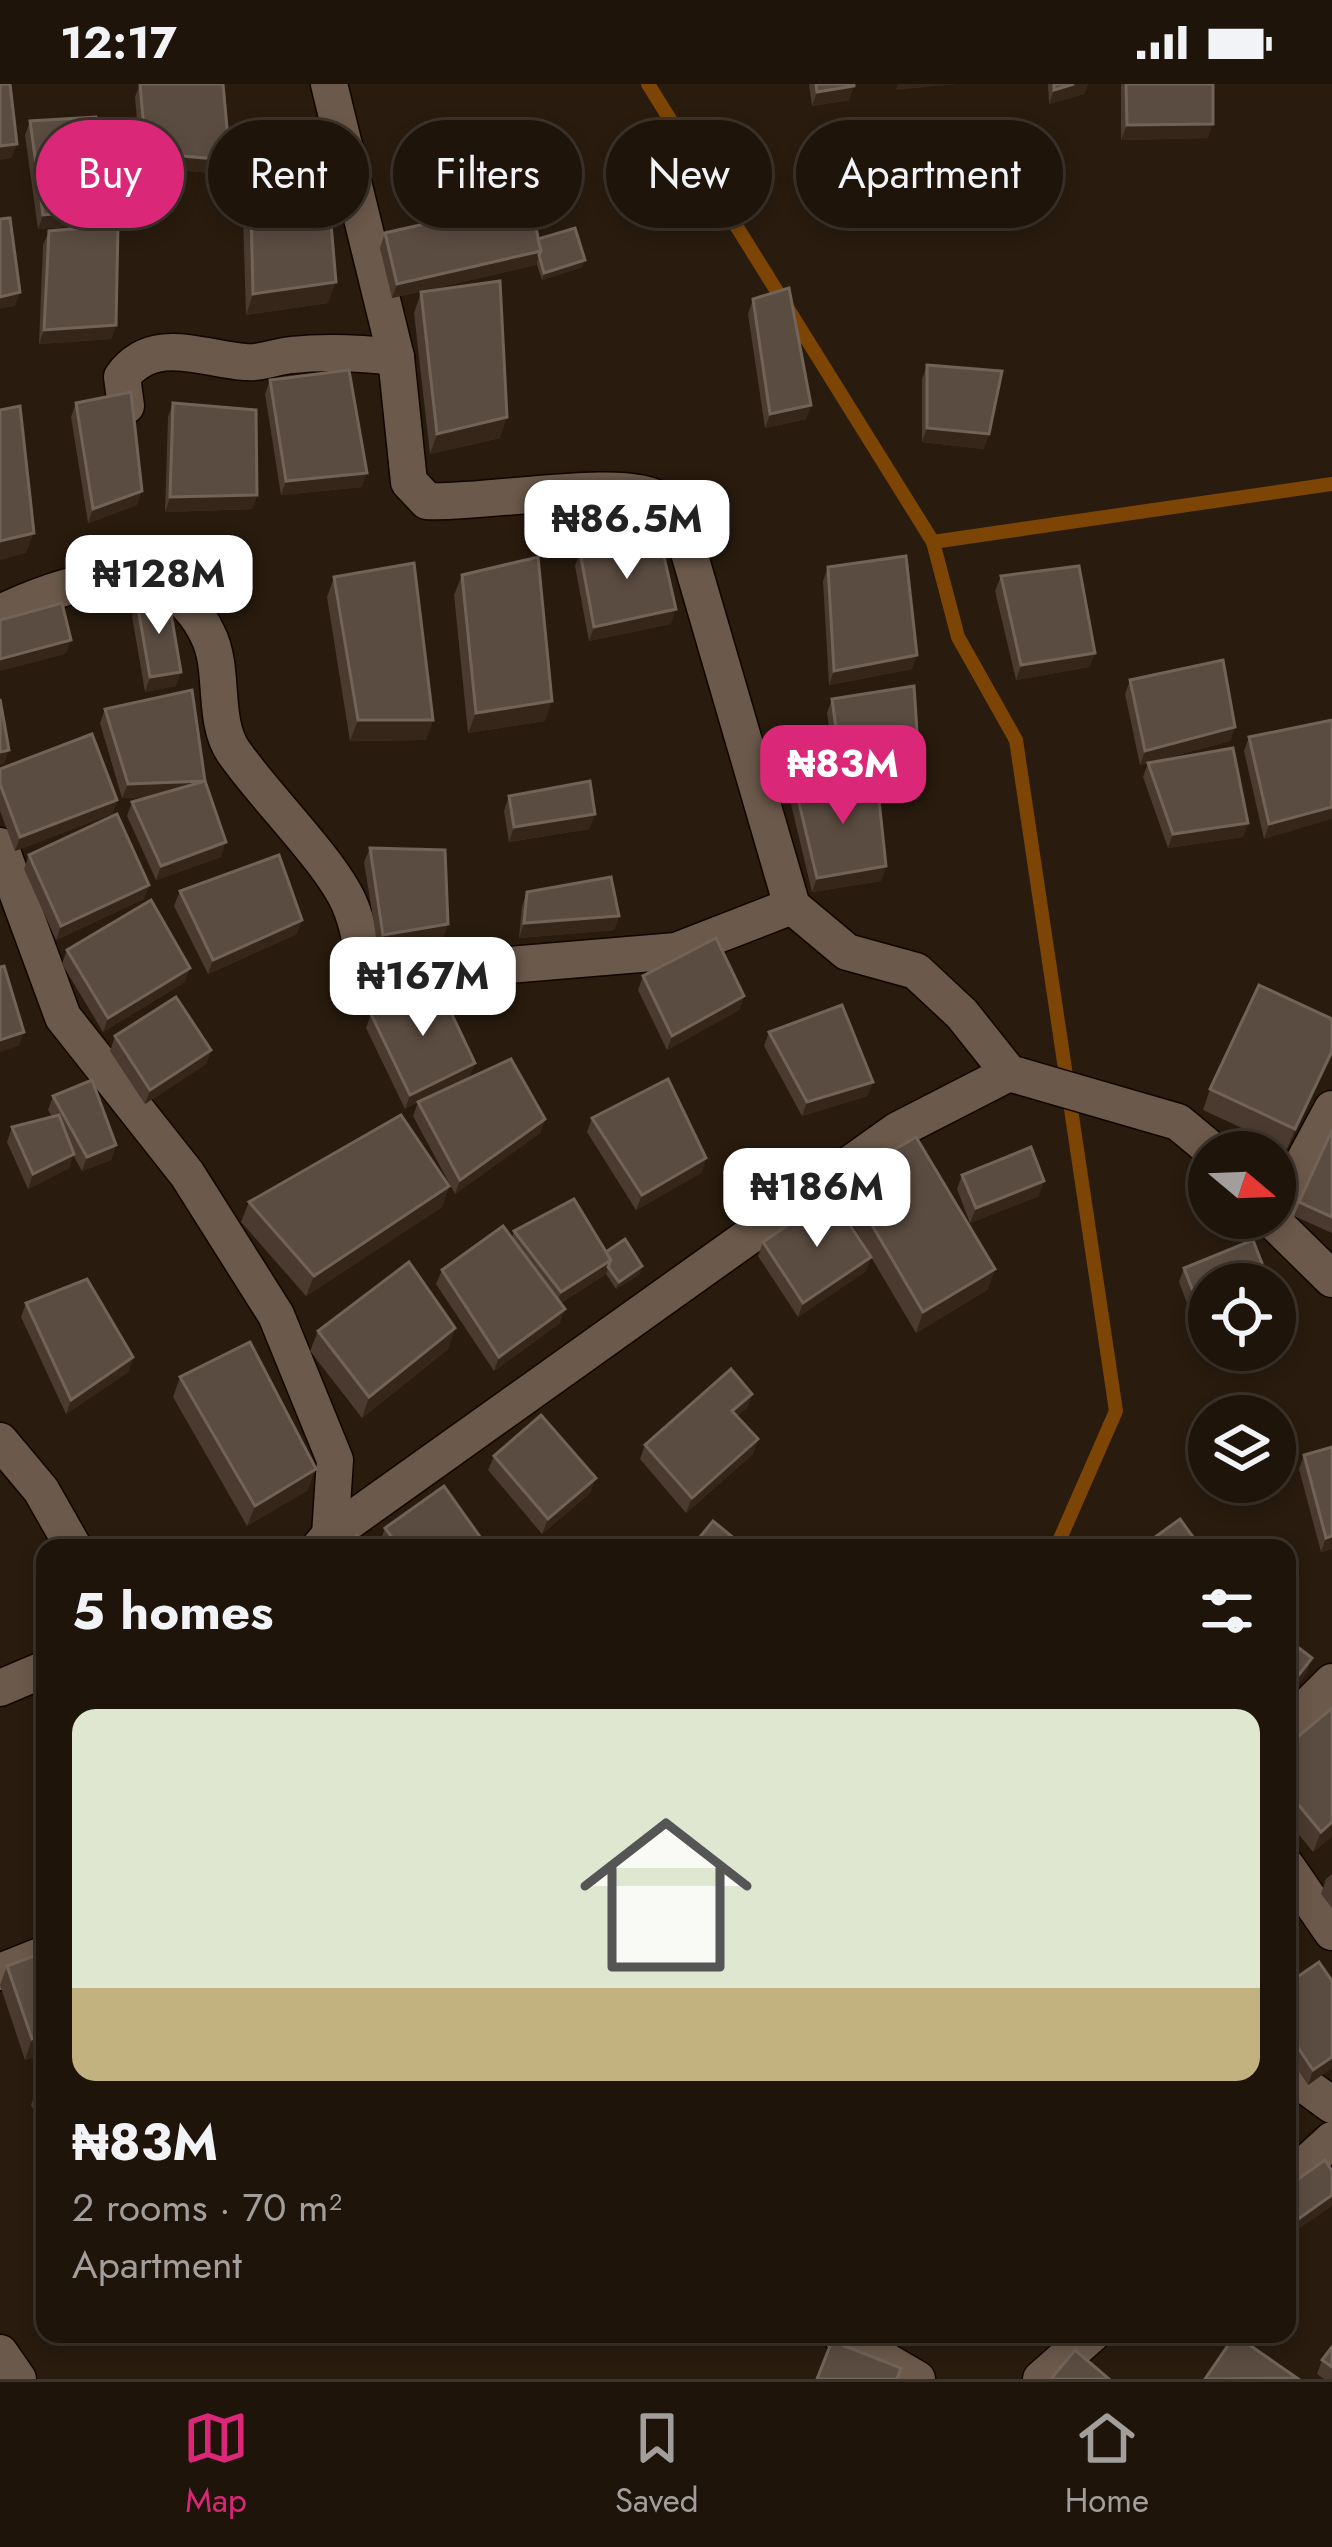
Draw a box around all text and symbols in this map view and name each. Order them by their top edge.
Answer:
text: 12:17 [60,10,177,75]
chip: Buy [36,120,184,228]
chip: Rent [208,120,369,228]
chip: Filters [393,120,582,228]
chip: New [606,120,772,228]
chip: Apartment [796,120,1063,228]
pin: ₦86.5M [529,480,725,582]
text: ₦86.5M [551,490,703,547]
pin: ₦128M [75,535,243,637]
text: ₦128M [93,545,225,602]
pin: ₦83M [772,725,914,827]
text: ₦83M [787,735,899,792]
pin: ₦167M [339,937,507,1039]
text: ₦167M [357,947,489,1004]
north arrow [1188,1131,1296,1239]
map controls [1188,1131,1296,1503]
pin: ₦186M [733,1148,901,1250]
text: ₦186M [750,1158,884,1215]
button: locate [1188,1263,1296,1371]
button: layers [1188,1395,1296,1503]
text: 5 homes [72,1574,274,1648]
icon: filters [1194,1578,1260,1644]
icon: home [558,1787,774,2003]
text: ₦83M [72,2105,218,2179]
text: 2 rooms · 70 m² [72,2179,342,2236]
text: Apartment [72,2236,242,2293]
tab: Map [183,2405,249,2524]
tab: Saved [615,2405,699,2524]
tab: Home [1065,2405,1149,2524]

